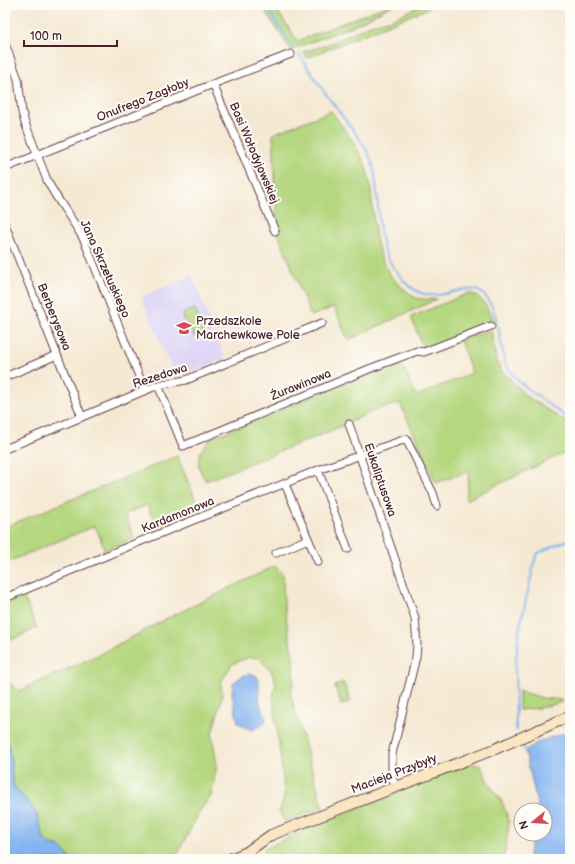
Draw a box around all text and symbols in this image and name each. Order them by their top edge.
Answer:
scale bar [24,22,117,48]
text: 100 m [30,29,62,44]
street label: Onufrego Zagłoby [95,74,192,125]
street label: Basi Wołodyjowskiej [226,100,282,206]
street label: Jana Skrzetuskiego [77,218,133,320]
street label: Berberysowa [34,281,74,353]
place label: Przedszkole Marchewkowe Pole [196,314,300,343]
school or university icon: Przedszkole Marchewkowe Pole [175,319,193,337]
street label: Rezedowa [131,360,189,392]
street label: Żurawinowa [267,365,334,404]
street label: Eukaliptusowa [360,441,400,519]
street label: Kardamonowa [139,494,217,536]
street label: Macieja Przybyły [349,751,440,797]
north arrow [513,802,553,842]
text: N [517,819,531,831]

